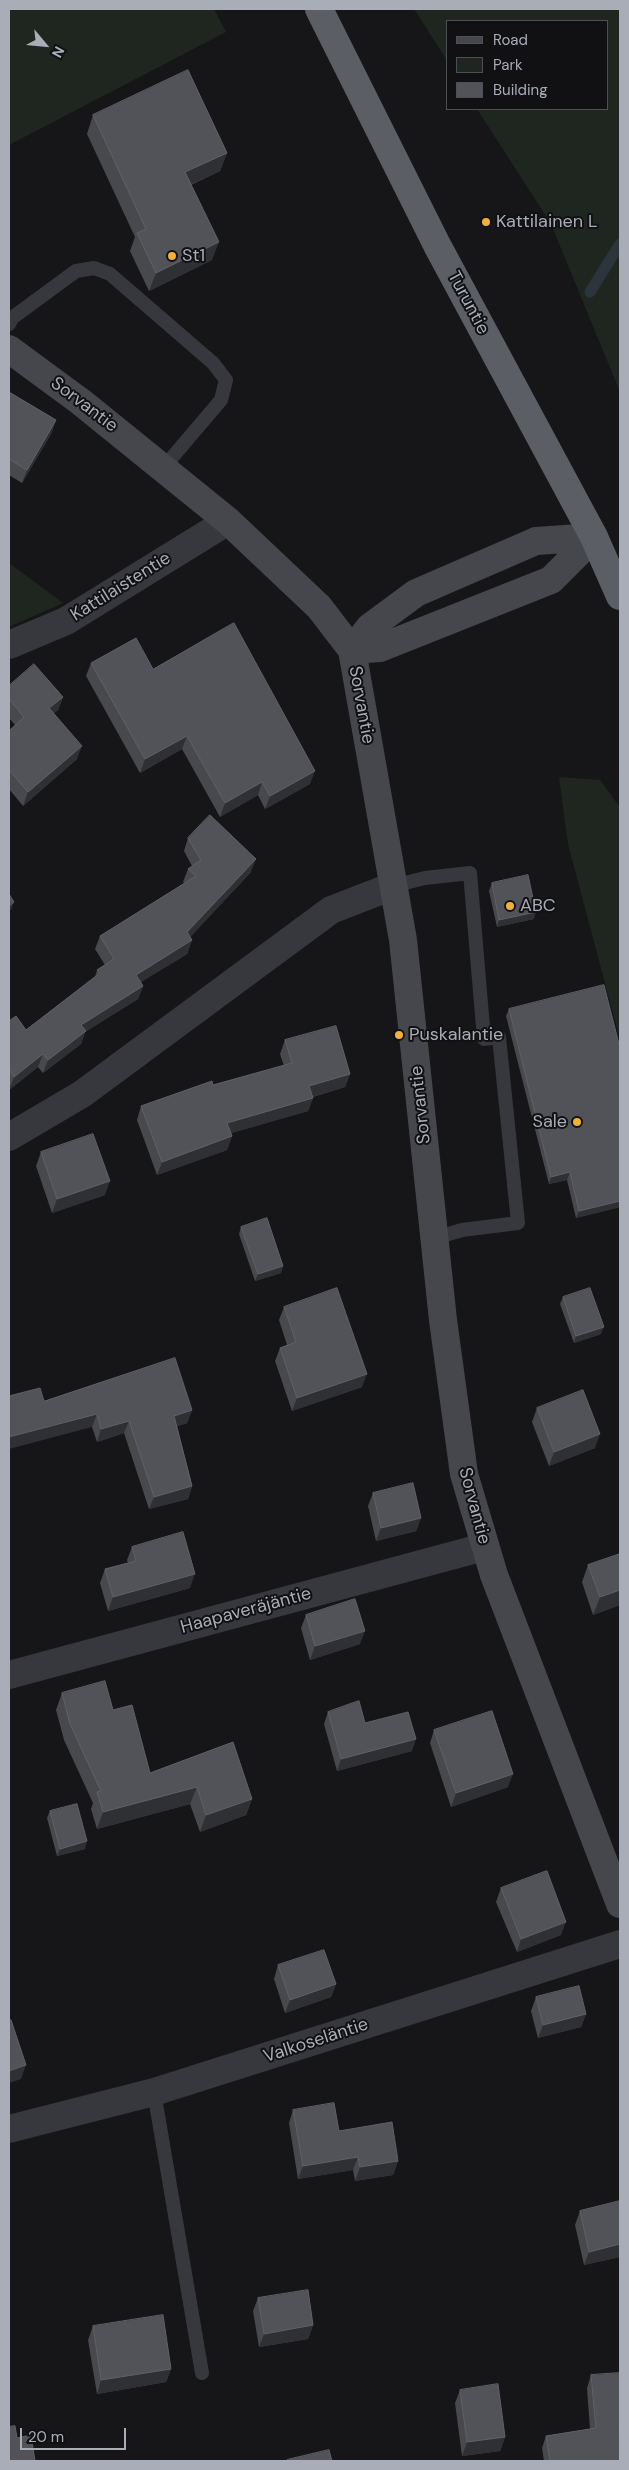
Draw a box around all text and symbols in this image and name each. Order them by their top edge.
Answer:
north arrow [20,20,70,70]
legend [446,20,609,110]
text: Road [493,30,528,50]
text: N [48,43,69,61]
text: Park [493,55,523,75]
text: Building [493,80,548,100]
place label: Kattilainen L [496,211,597,233]
marker: Kattilainen L [480,216,492,228]
place label: St1 [182,245,205,267]
marker: St1 [166,250,178,262]
street label: Turuntie [442,268,494,338]
street label: Sorvantie [46,373,122,437]
street label: Kattilaistentie [67,548,175,626]
street label: Sorvantie [344,664,378,746]
place label: ABC [520,895,556,917]
marker: ABC [504,900,516,912]
place label: Puskalantie [409,1024,503,1046]
marker: Puskalantie [393,1029,405,1041]
street label: Sorvantie [406,1065,436,1145]
place label: Sale [533,1111,567,1133]
marker: Sale [571,1116,583,1128]
street label: Sorvantie [453,1465,495,1547]
street label: Haapaveräjäntie [178,1583,314,1639]
street label: Valkoseläntie [261,2014,371,2068]
scale bar [22,2418,129,2450]
text: 20 m [28,2427,64,2447]

